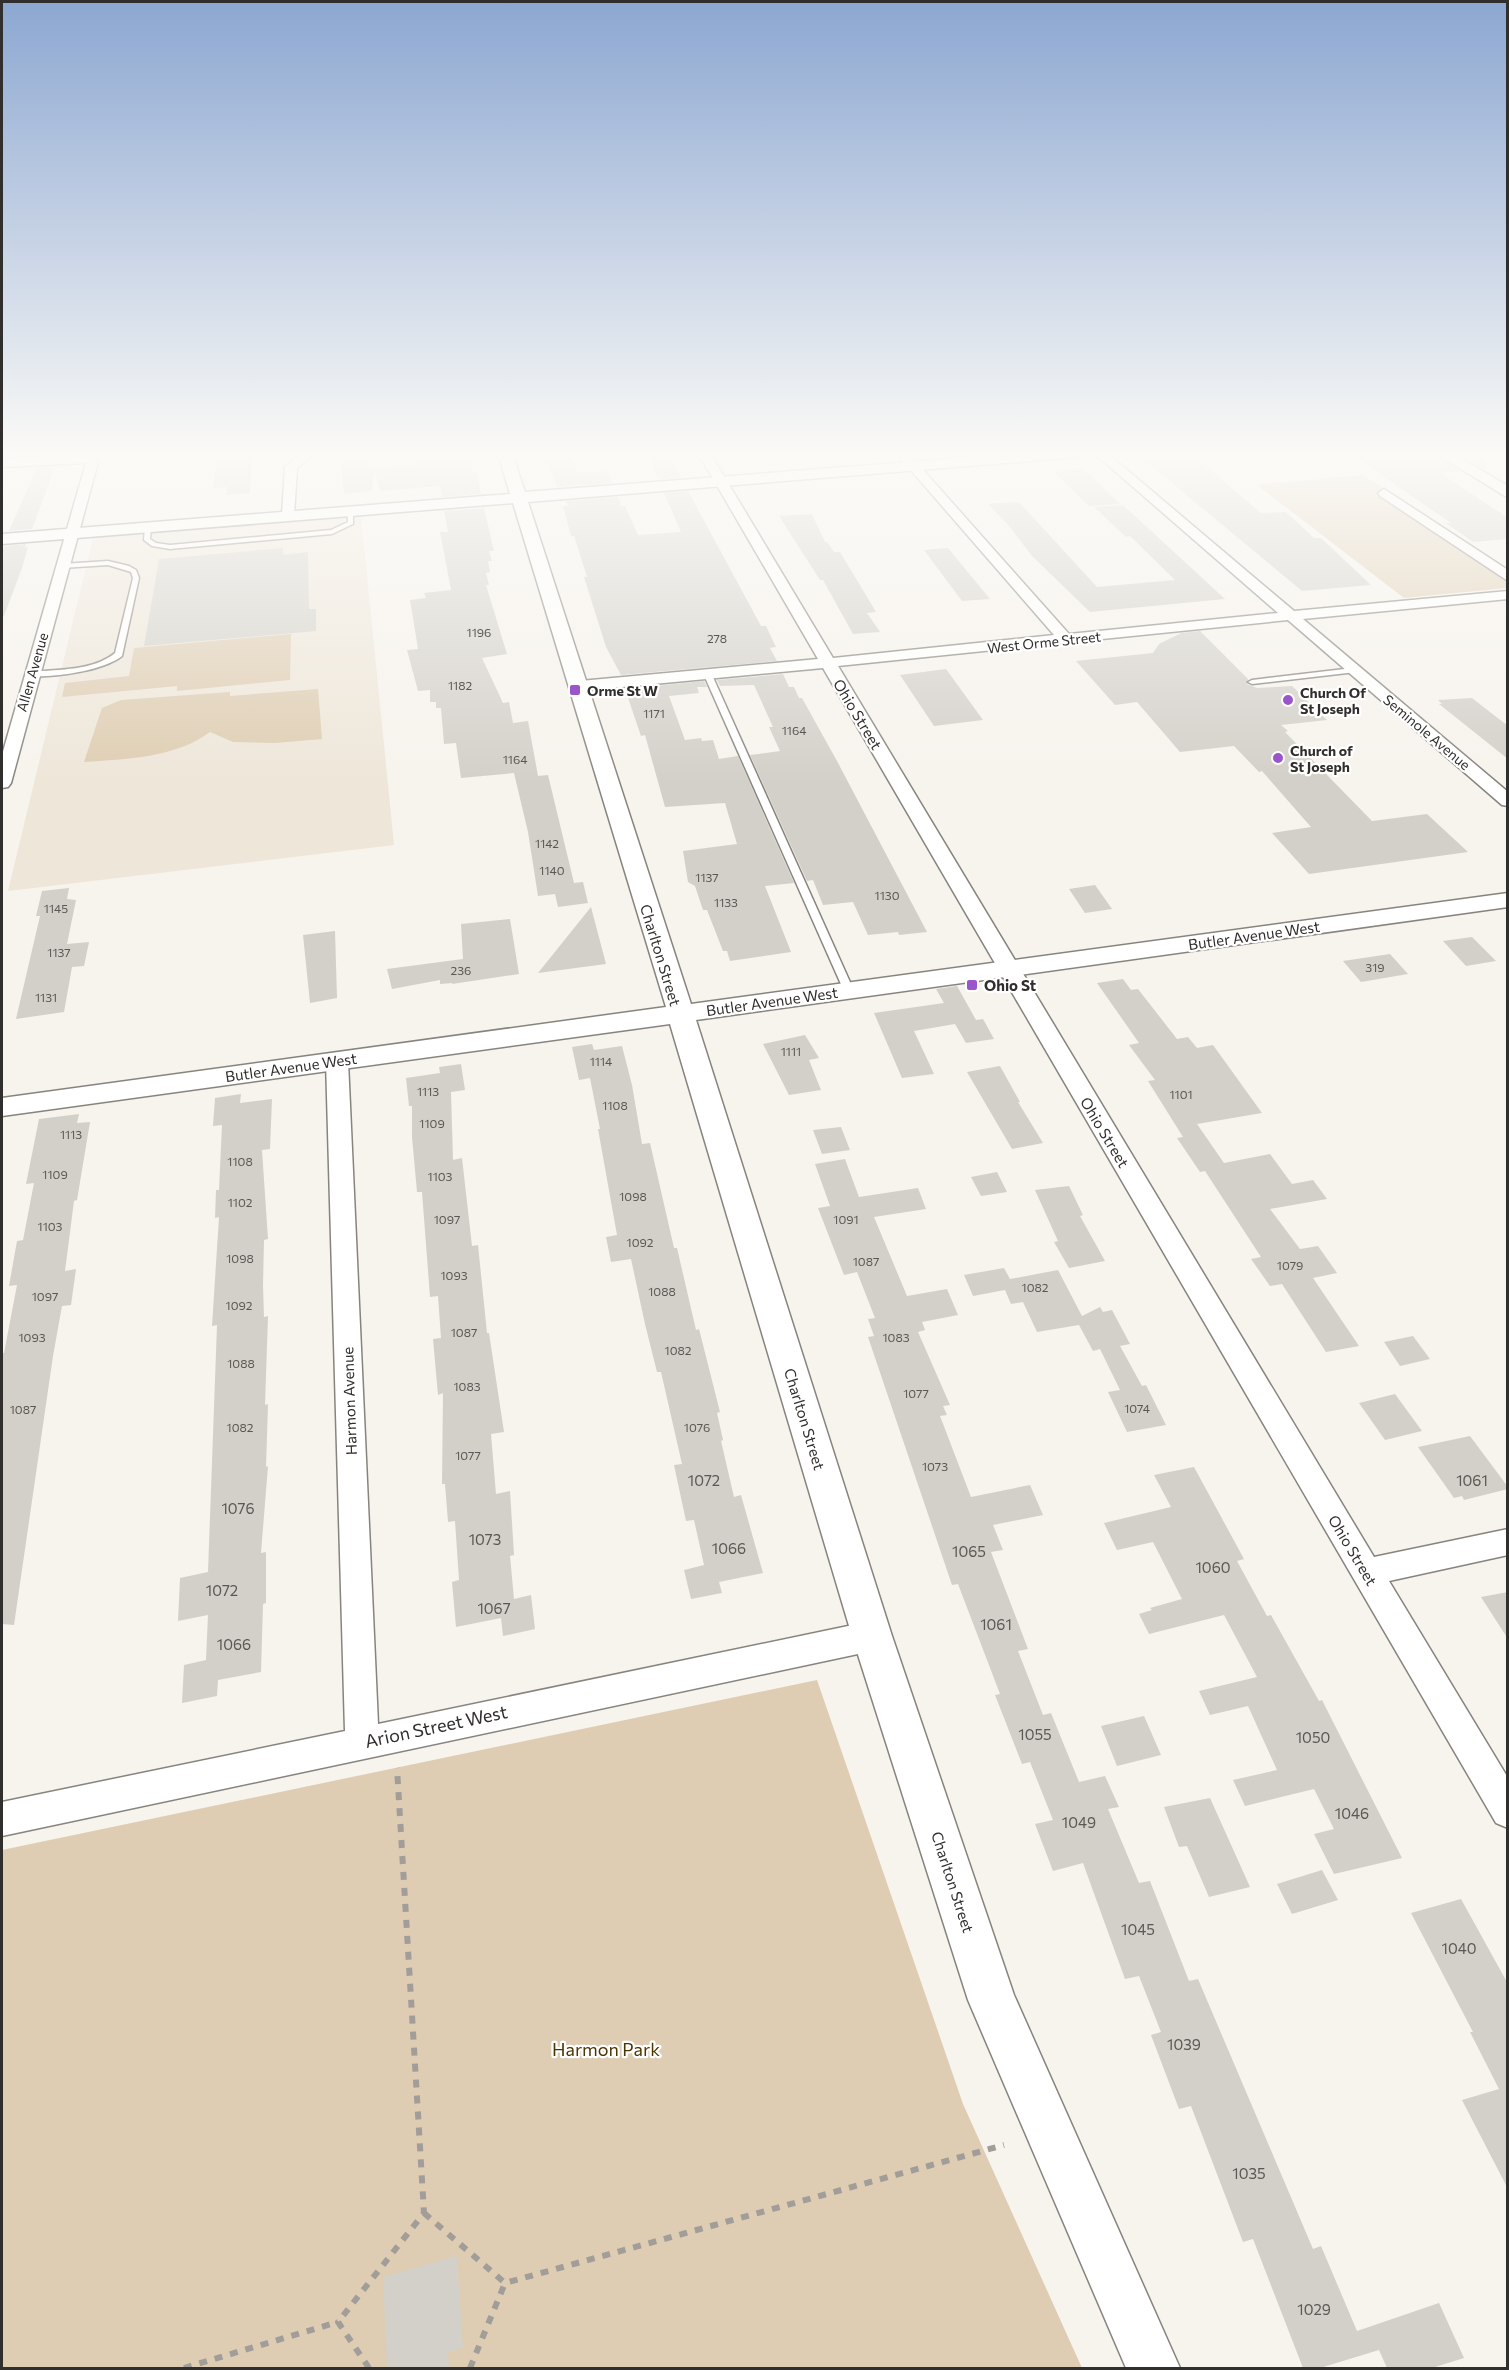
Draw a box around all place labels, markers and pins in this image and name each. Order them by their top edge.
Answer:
place label: Orme St W [587,682,658,699]
marker: Orme St W [568,683,582,697]
place label: Church Of St Joseph [1300,684,1366,717]
marker: Church Of St Joseph [1281,693,1295,707]
place label: Church of St Joseph [1290,742,1353,775]
marker: Church of St Joseph [1271,751,1285,765]
place label: Ohio St [984,976,1036,994]
marker: Ohio St [965,978,979,992]

